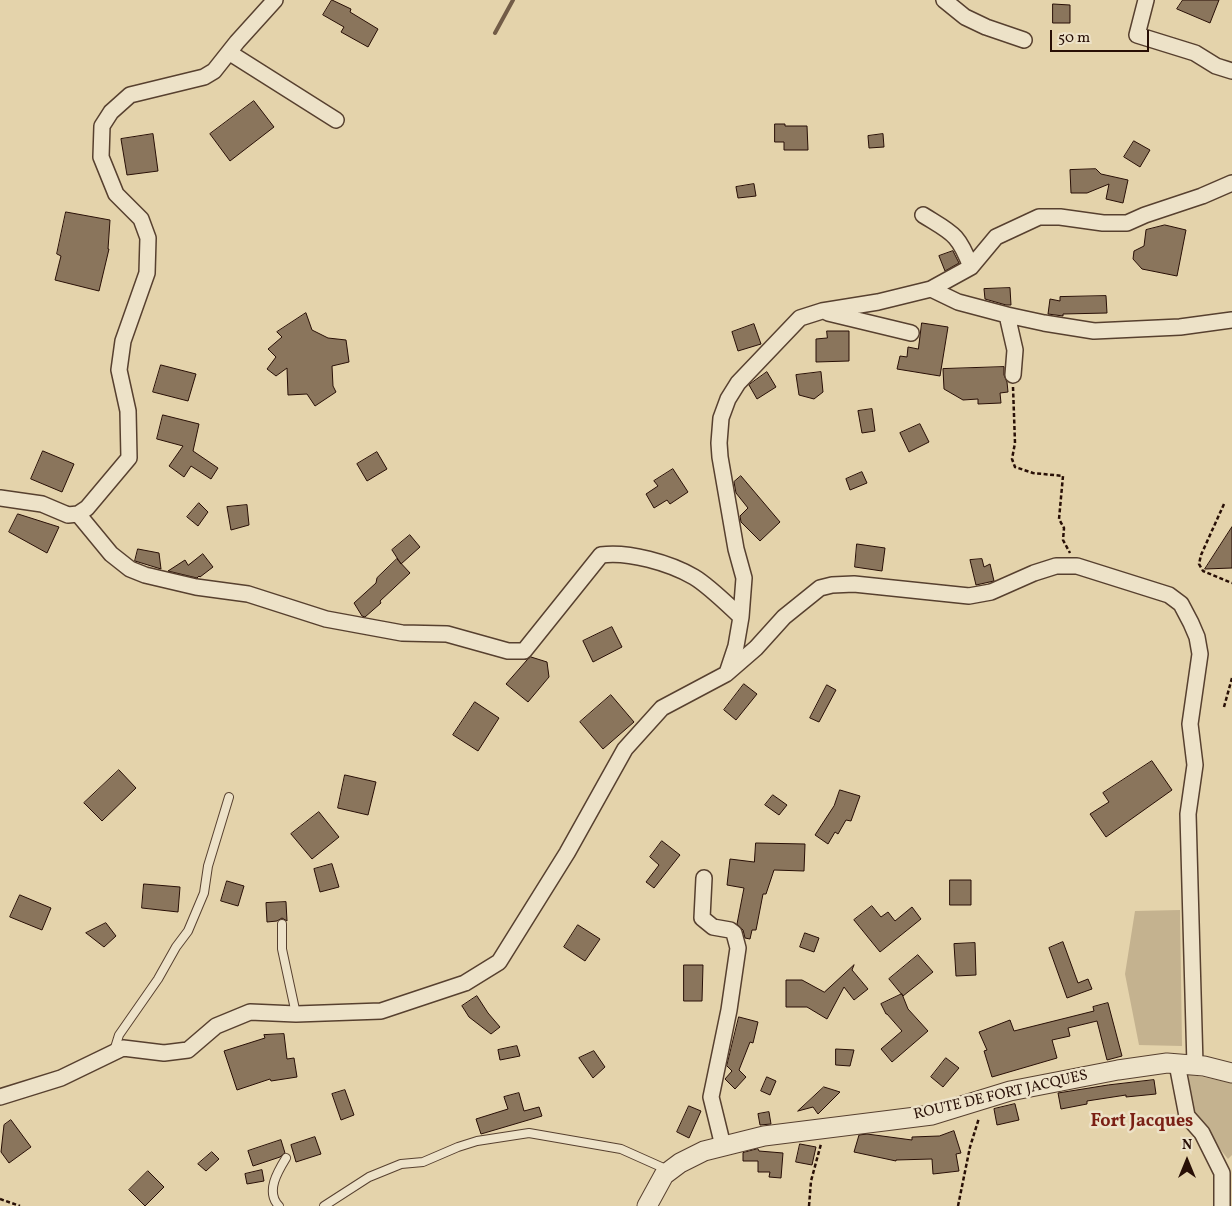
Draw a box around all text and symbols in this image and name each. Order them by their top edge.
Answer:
scale bar [1052,20,1151,52]
text: 50 m [1058,28,1090,49]
street label: ROUTE DE FORT JACQUES [912,1067,1090,1125]
district label: Fort Jacques [1091,1112,1193,1134]
north arrow [1162,1136,1212,1186]
text: N [1182,1136,1192,1155]

